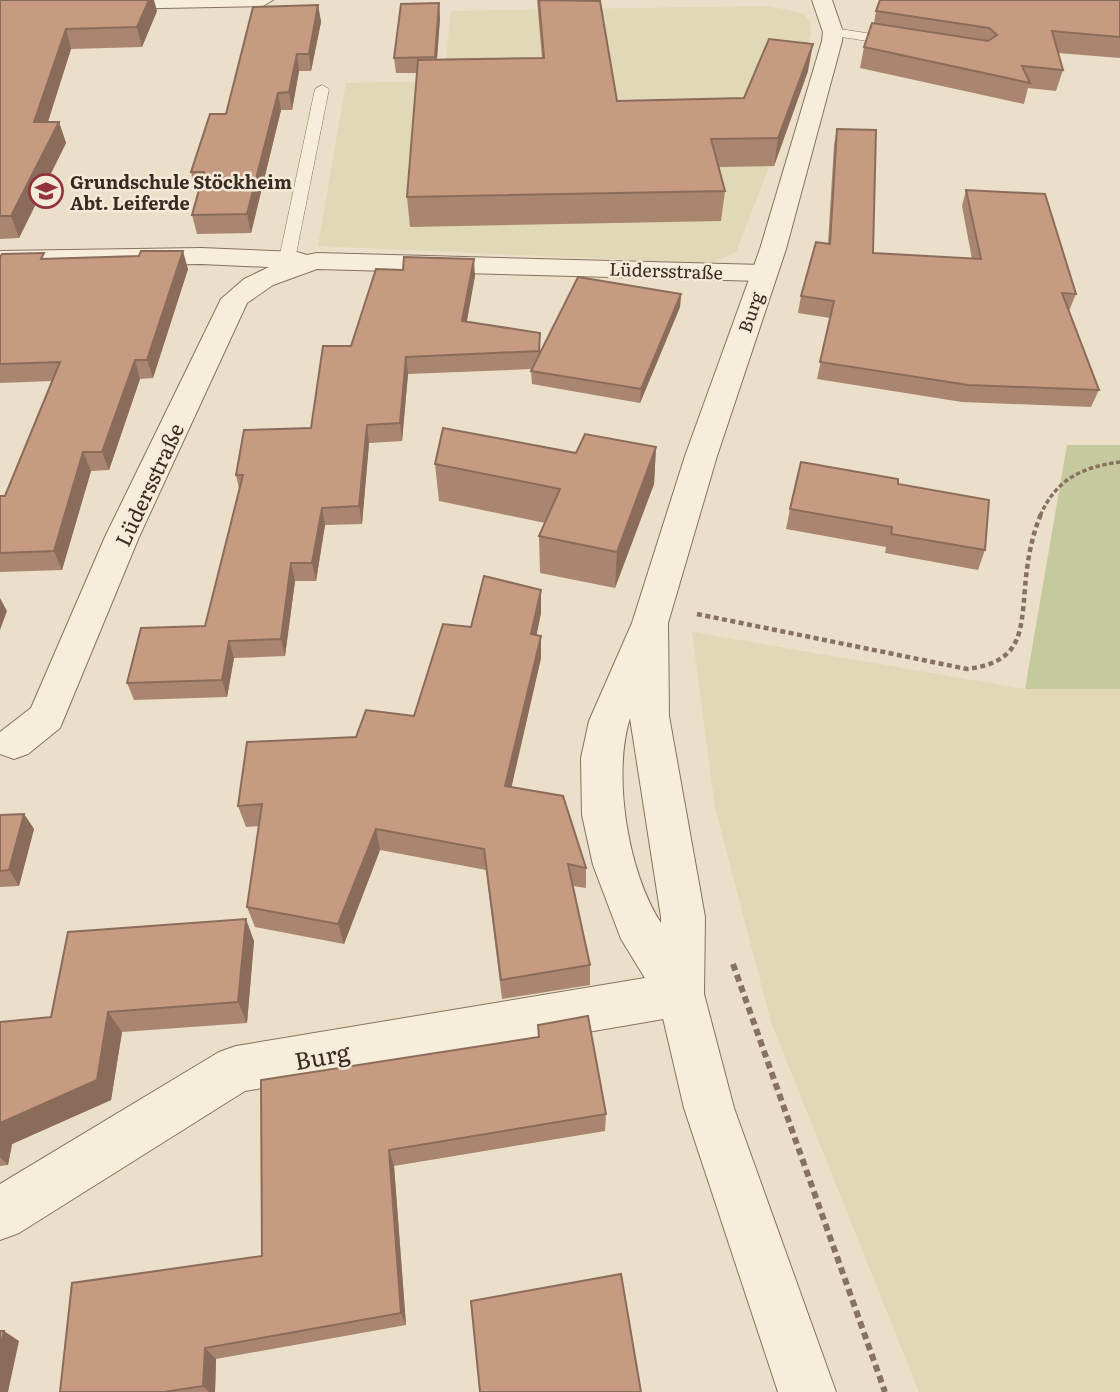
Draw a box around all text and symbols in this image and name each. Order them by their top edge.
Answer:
place label: Grundschule Stöckheim Abt. Leiferde [70,168,292,216]
school or university icon: Grundschule Stöckheim Abt. Leiferde [27,172,65,210]
street label: Lüdersstraße [609,255,723,285]
street label: Burg [730,287,770,336]
street label: Lüdersstraße [106,417,190,551]
street label: Burg [291,1033,353,1077]

